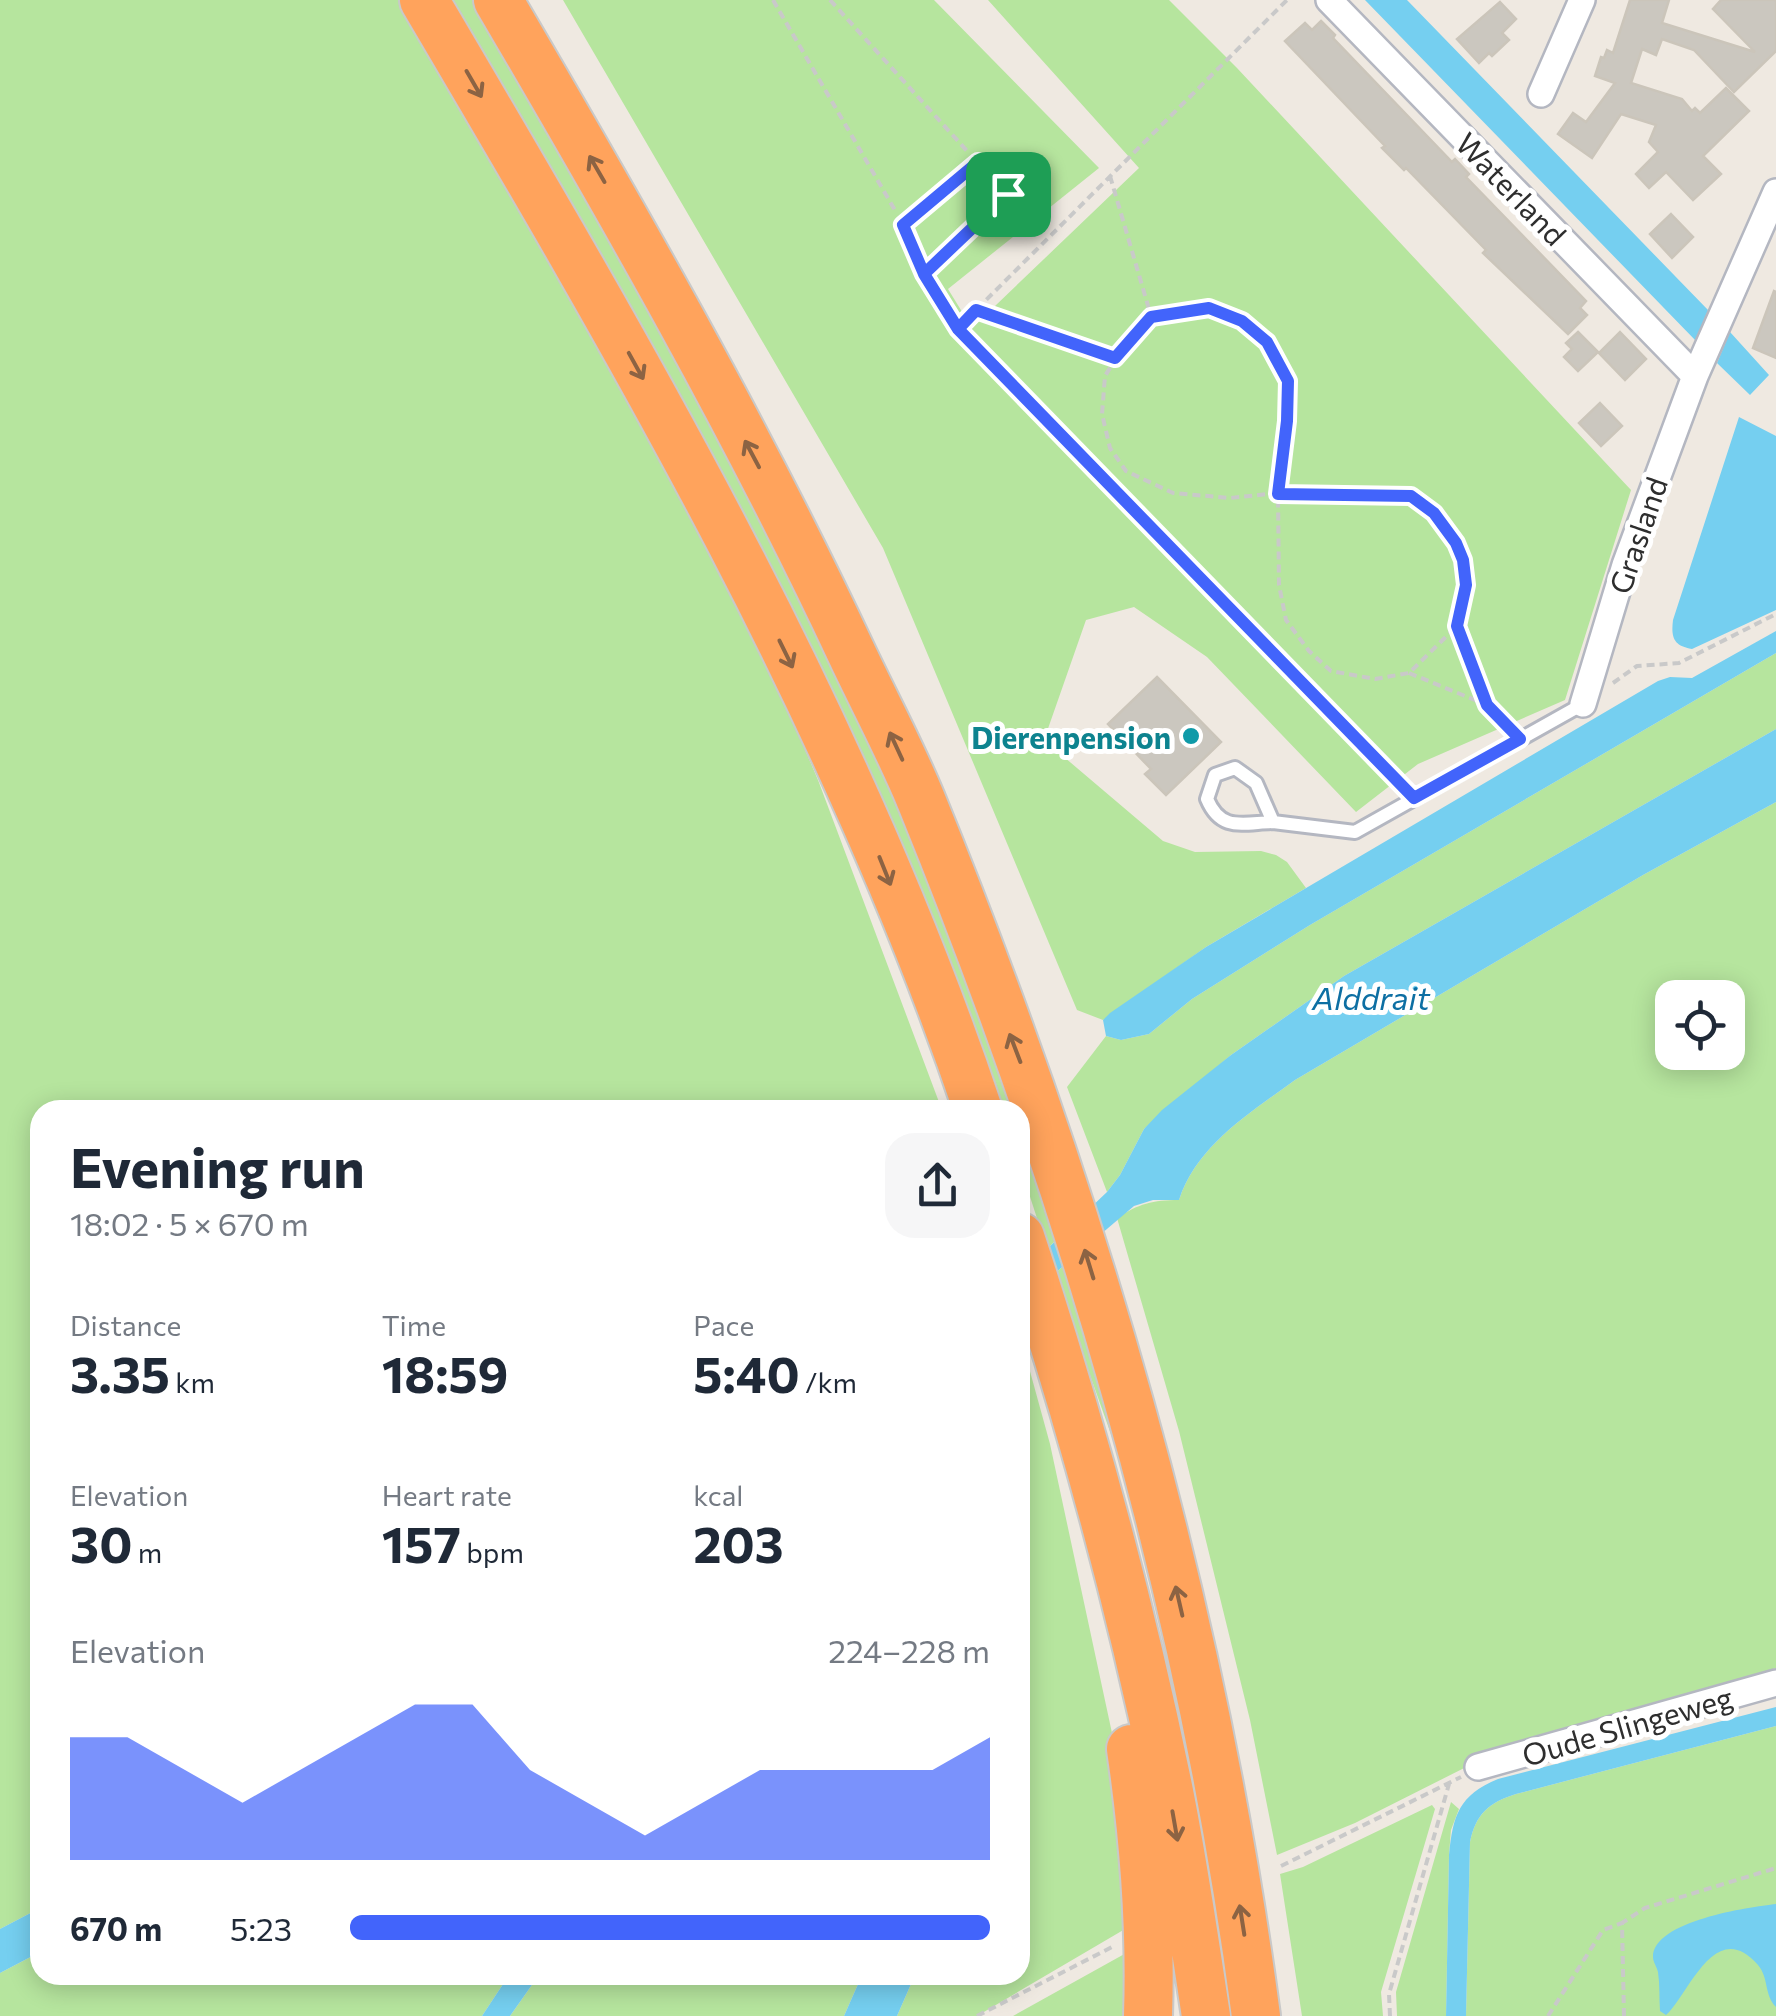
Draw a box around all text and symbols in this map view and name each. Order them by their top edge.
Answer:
one-way arrow [464,69,484,98]
street label: Waterland [1449,124,1575,252]
pin [966,152,1051,237]
one-way arrow [587,155,607,184]
icon: arrive [981,167,1036,222]
one-way arrow [627,350,647,380]
one-way arrow [742,440,761,470]
street label: Grasland [1600,472,1674,598]
one-way arrow [777,639,796,668]
place label: Dierenpension [971,718,1171,755]
marker: Dierenpension [1180,725,1202,747]
one-way arrow [885,732,904,762]
one-way arrow [877,855,895,885]
water label: Alddrait [1311,977,1431,1017]
map controls [1655,980,1745,1070]
button: locate [1655,980,1745,1070]
one-way arrow [1005,1033,1023,1064]
text: Evening run [70,1132,365,1199]
button: share [885,1133,990,1238]
text: 18:02 · 5 × 670 m [70,1203,309,1243]
one-way arrow [1079,1249,1097,1280]
text: Distance [70,1308,181,1342]
text: Time [382,1308,446,1342]
text: Pace [693,1308,754,1342]
text: 3.35 [70,1342,170,1403]
text: 18:59 [382,1342,508,1403]
text: 5:40 [693,1342,800,1403]
text: km [170,1365,215,1399]
text: /km [800,1365,857,1399]
text: Elevation [70,1478,188,1512]
text: Heart rate [382,1478,512,1512]
text: kcal [693,1478,743,1512]
text: 30 [70,1512,132,1573]
text: 157 [382,1512,461,1573]
text: 203 [693,1512,784,1573]
text: m [132,1535,162,1569]
text: bpm [461,1535,524,1569]
one-way arrow [1169,1586,1188,1618]
text: Elevation [70,1630,205,1670]
text: 224–228 m [828,1630,990,1670]
street label: Oude Slingeweg [1517,1677,1737,1773]
one-way arrow [1166,1809,1185,1841]
one-way arrow [1232,1904,1250,1936]
text: 670 m [70,1908,162,1948]
text: 5:23 [230,1908,292,1948]

